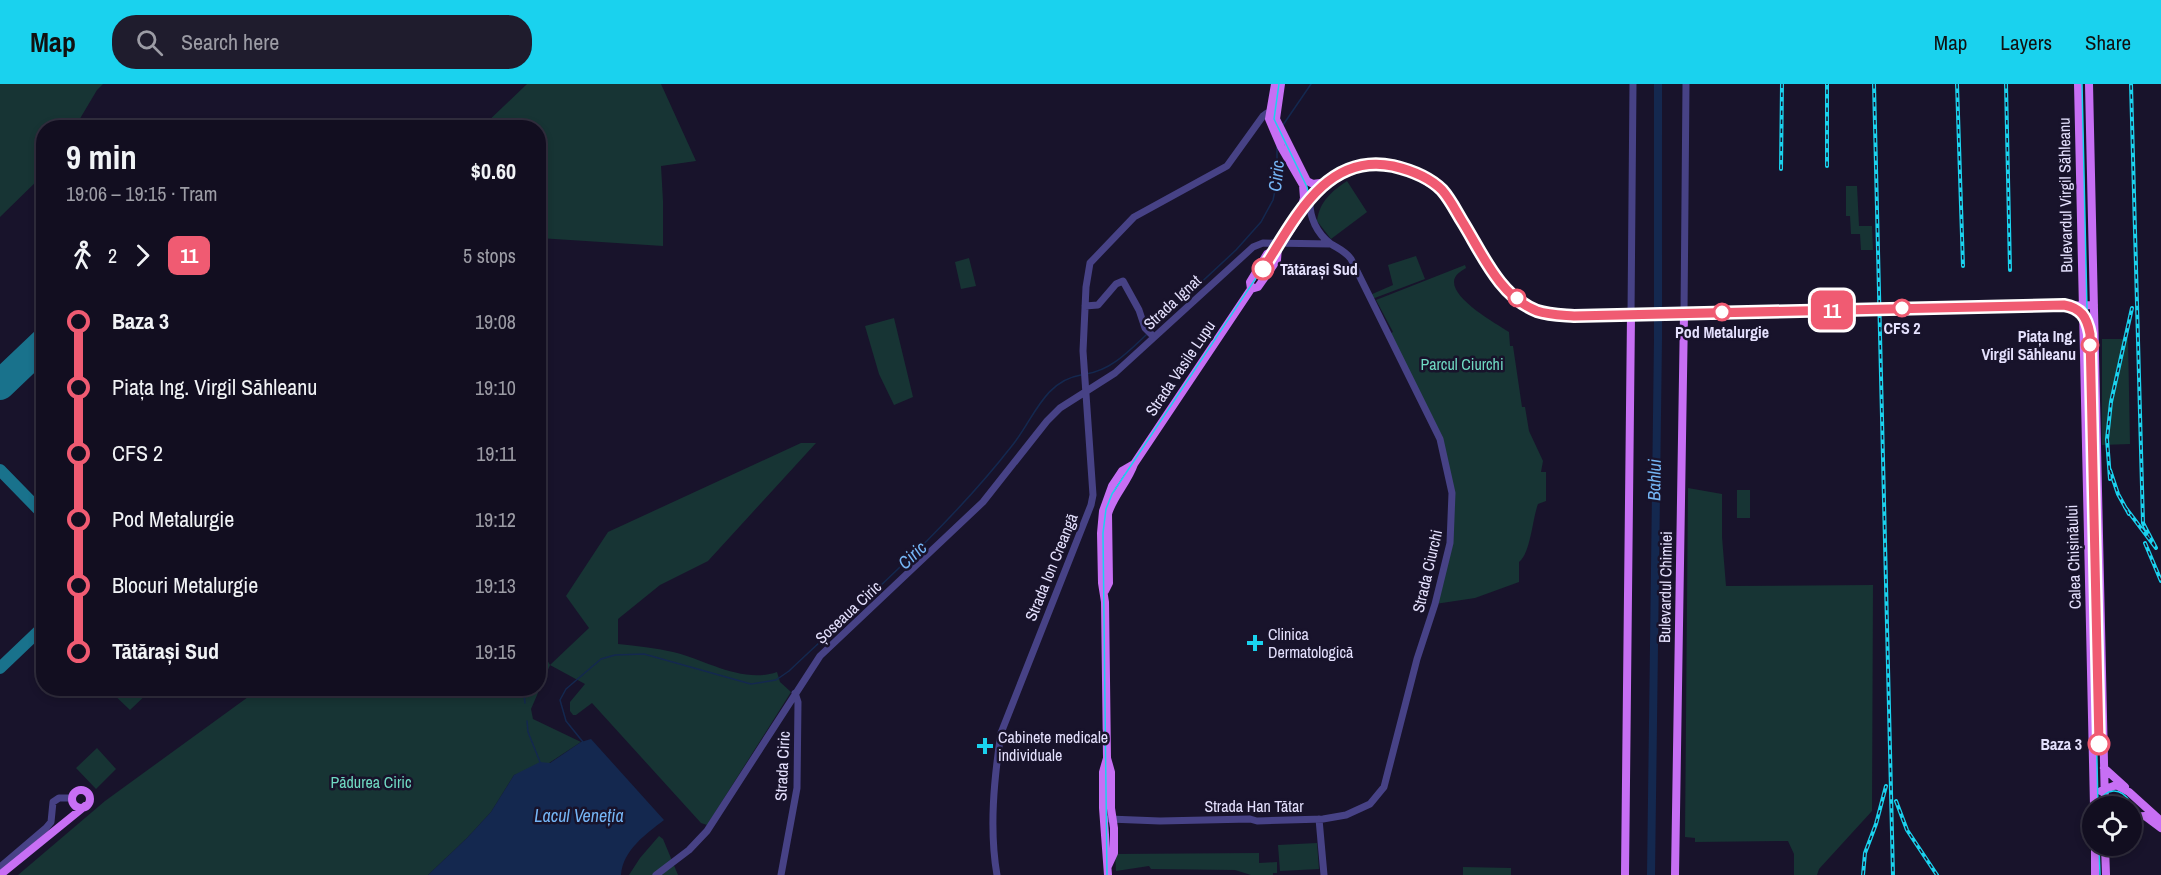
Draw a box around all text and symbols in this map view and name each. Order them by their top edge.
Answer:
search box [112,15,532,69]
text: Map [30,23,76,61]
icon: search [133,26,166,59]
text: Search here [181,27,279,57]
text: Map [1934,28,1967,57]
text: Layers [2000,28,2052,57]
text: Share [2085,28,2131,57]
street label: Bulevardul Virgil Săhleanu [2053,117,2077,273]
text: 9 min [66,135,137,179]
text: $0.60 [471,156,516,186]
water label: Ciric [1262,159,1290,193]
text: 19:06 – 19:15 · Tram [66,180,217,207]
icon: walk [66,239,99,272]
icon: forward [126,239,159,272]
text: 11 [180,241,198,270]
text: 2 [108,242,117,269]
text: 5 stops [463,242,516,269]
marker: Tătărași Sud [1252,258,1274,280]
place label: Tătărași Sud [1280,258,1358,280]
street label: Strada Ignat [1138,269,1206,334]
unlabelled marker [1508,289,1526,307]
line badge: 11 [1805,290,1859,330]
text: 11 [1823,296,1841,325]
marker: CFS 2 [1893,299,1911,317]
marker: Pod Metalurgie [1713,303,1731,321]
text: Baza 3 [112,306,169,336]
text: 19:08 [475,308,516,335]
street label: Strada Vasile Lupu [1140,316,1220,420]
place label: CFS 2 [1883,317,1921,339]
place label: Pod Metalurgie [1675,321,1769,343]
place label: Piața Ing. Virgil Săhleanu [1981,325,2076,365]
marker: Piața Ing. Virgil Săhleanu [2081,336,2099,354]
park label: Parcul Ciurchi [1420,353,1504,375]
text: Piața Ing. Virgil Săhleanu [112,372,317,402]
text: 19:10 [475,374,516,401]
text: CFS 2 [112,438,163,468]
text: 19:11 [476,440,516,467]
water label: Bahlui [1641,459,1667,501]
text: Pod Metalurgie [112,504,234,534]
street label: Calea Chișinăului [2060,504,2086,610]
text: 19:12 [475,506,516,533]
street label: Strada Ion Creangă [1019,509,1083,624]
street label: Strada Ciurchi [1407,527,1447,615]
street label: Bulevardul Chimiei [1653,531,1677,643]
water label: Ciric [892,535,932,575]
text: Blocuri Metalurgie [112,570,258,600]
text: 19:13 [475,572,516,599]
street label: Șoseaua Ciric [810,575,886,648]
place label: Clinica Dermatologică [1268,623,1354,663]
marker: Clinica Dermatologică [1246,634,1264,652]
text: Tătărași Sud [112,636,219,666]
text: 19:15 [475,638,516,665]
place label: Cabinete medicale individuale [998,726,1108,766]
street label: Strada Ciric [769,730,795,802]
place label: Baza 3 [2040,733,2082,755]
marker: Baza 3 [2088,733,2110,755]
marker: Cabinete medicale individuale [976,737,994,755]
park label: Pădurea Ciric [331,771,412,793]
street label: Strada Han Tătar [1204,795,1304,817]
map controls [2082,796,2142,856]
button: locate [2082,796,2142,856]
water label: Lacul Veneția [534,803,624,828]

